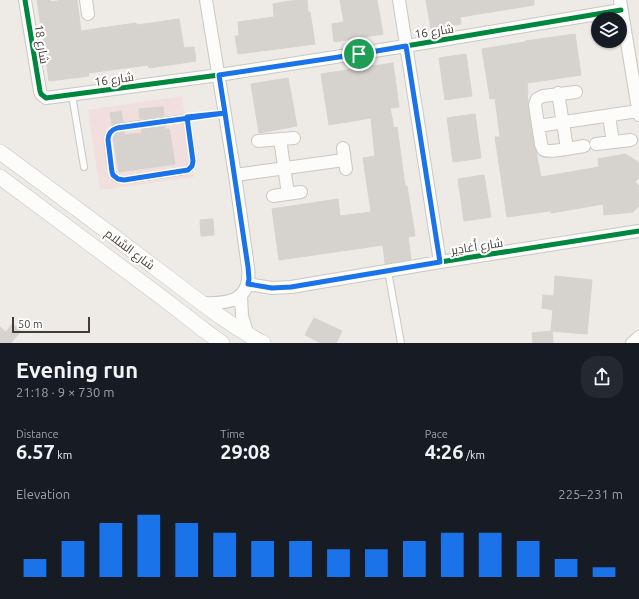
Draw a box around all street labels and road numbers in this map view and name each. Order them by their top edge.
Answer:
street label: شارع 16 [413,21,455,42]
street label: شارع 18 [31,23,52,65]
street label: شارع 16 [94,70,135,90]
street label: شارع السَّلام [102,226,157,273]
street label: شارع أَغادِير [449,234,504,259]

